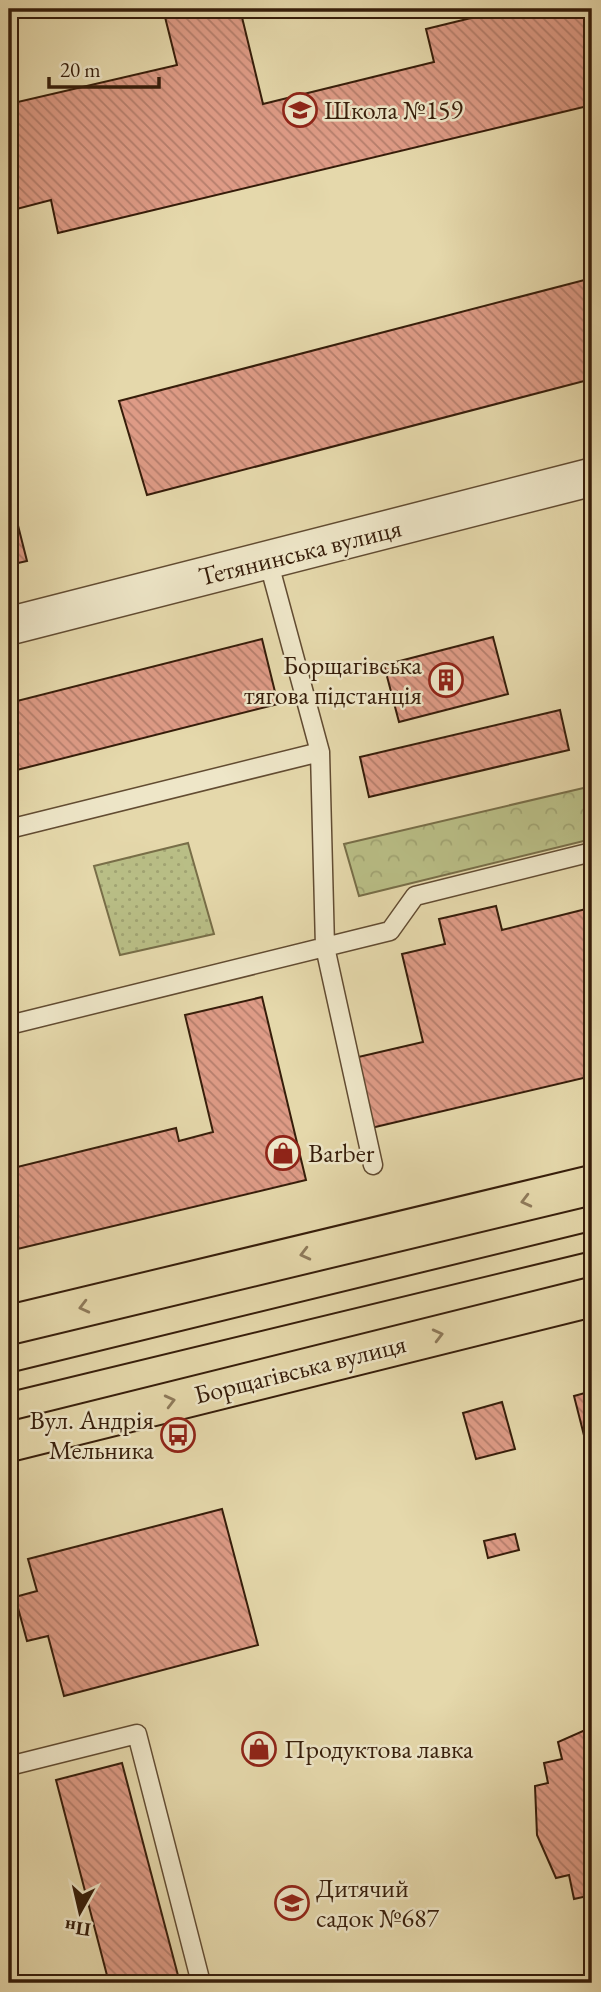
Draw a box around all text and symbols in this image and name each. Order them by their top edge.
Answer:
scale bar [49,46,159,90]
text: 20 m [60,56,101,83]
school or university icon: Школа №159 [281,91,319,129]
place label: Школа №159 [324,93,464,127]
street label: Тетянинська вулиця [195,510,405,594]
place label: Борщагівська тягова підстанція [244,648,423,712]
building icon: Борщагівська тягова підстанція [427,661,465,699]
shop icon: Barber [264,1134,302,1172]
place label: Barber [308,1136,375,1170]
one-way arrow [520,1192,532,1207]
one-way arrow [299,1246,311,1260]
one-way arrow [78,1299,90,1313]
street label: Борщагівська вулиця [191,1326,409,1412]
one-way arrow [432,1329,444,1343]
one-way arrow [164,1395,176,1410]
place label: Вул. Андрія Мельника [29,1403,155,1467]
bus stop icon: Вул. Андрія Мельника [159,1416,197,1454]
shop icon: Продуктова лавка [240,1730,278,1768]
place label: Продуктова лавка [284,1732,474,1766]
place label: Дитячий садок №687 [316,1871,439,1935]
north arrow [46,1876,116,1946]
school or university icon: Дитячий садок №687 [273,1884,311,1922]
text: Пн [63,1914,92,1943]

